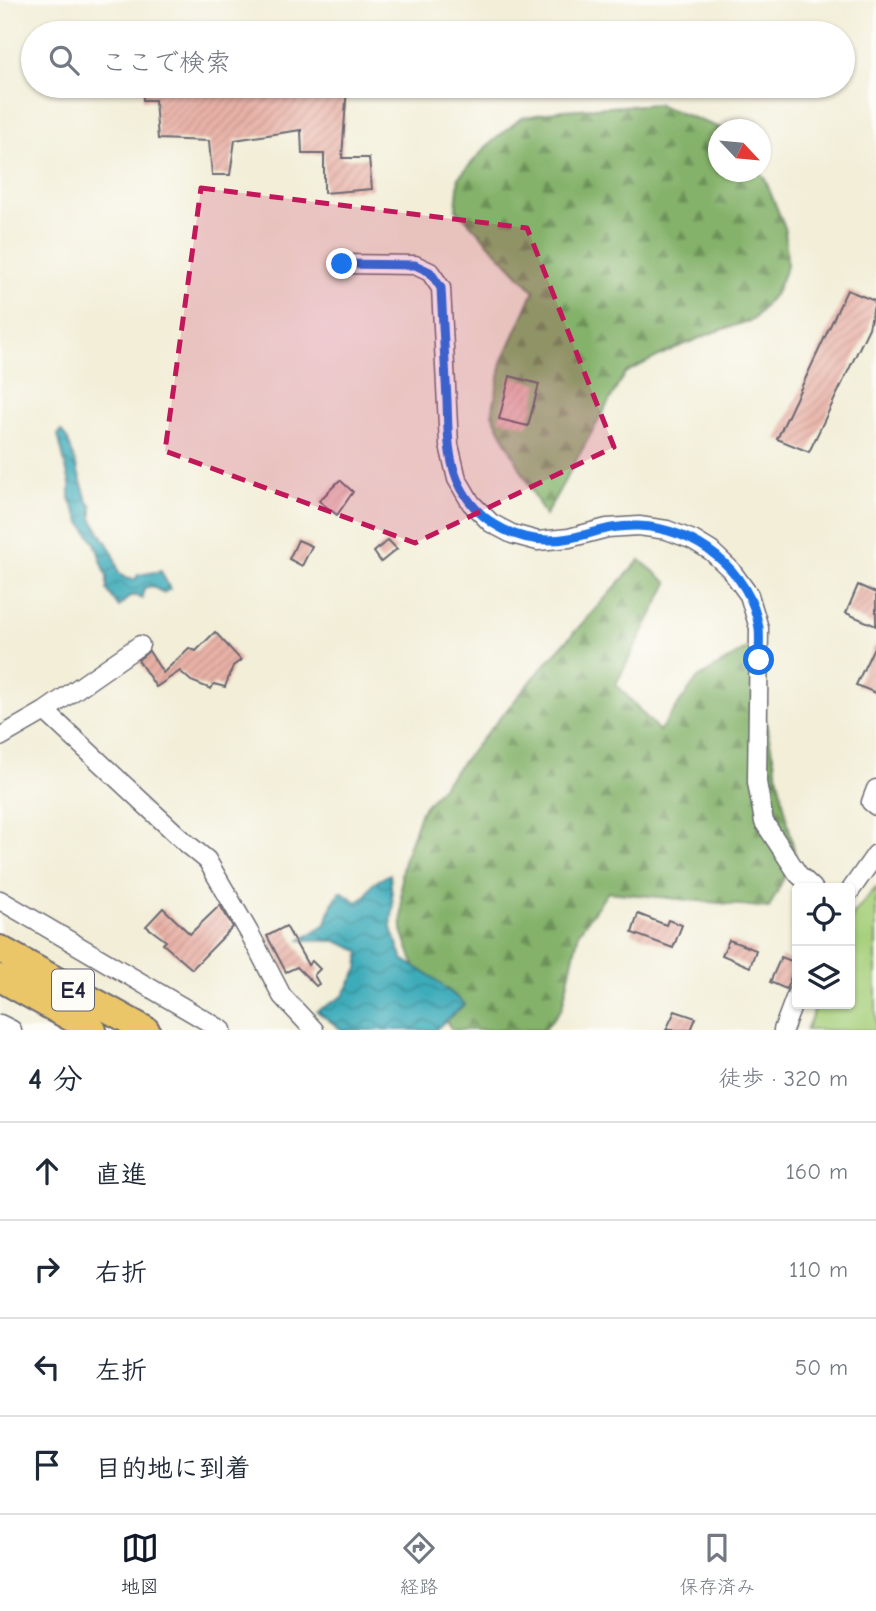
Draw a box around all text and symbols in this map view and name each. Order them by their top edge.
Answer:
search box [21,21,855,98]
icon: search [45,41,83,79]
text: ここで検索 [101,48,231,78]
north arrow [708,119,771,182]
route end [326,248,357,279]
route start [743,644,774,675]
map controls [792,883,855,1009]
button: locate [792,883,855,946]
button: layers [792,946,855,1009]
road number: E4 [52,970,94,1010]
text: 4 分 [28,1062,83,1097]
text: 徒歩 · 320 m [718,1065,848,1092]
icon: ahead [28,1152,66,1190]
text: 160 m [786,1158,848,1185]
text: 直進 [95,1160,147,1190]
icon: right [28,1250,66,1288]
text: 110 m [789,1256,848,1283]
text: 右折 [95,1258,147,1288]
icon: left [28,1348,66,1386]
text: 50 m [795,1354,848,1381]
text: 左折 [95,1356,147,1386]
icon: arrive [28,1446,66,1484]
text: 目的地に到着 [95,1454,251,1484]
tab: 地図 [121,1529,159,1598]
tab: 経路 [400,1529,438,1598]
tab: 保存済み [679,1529,755,1598]

